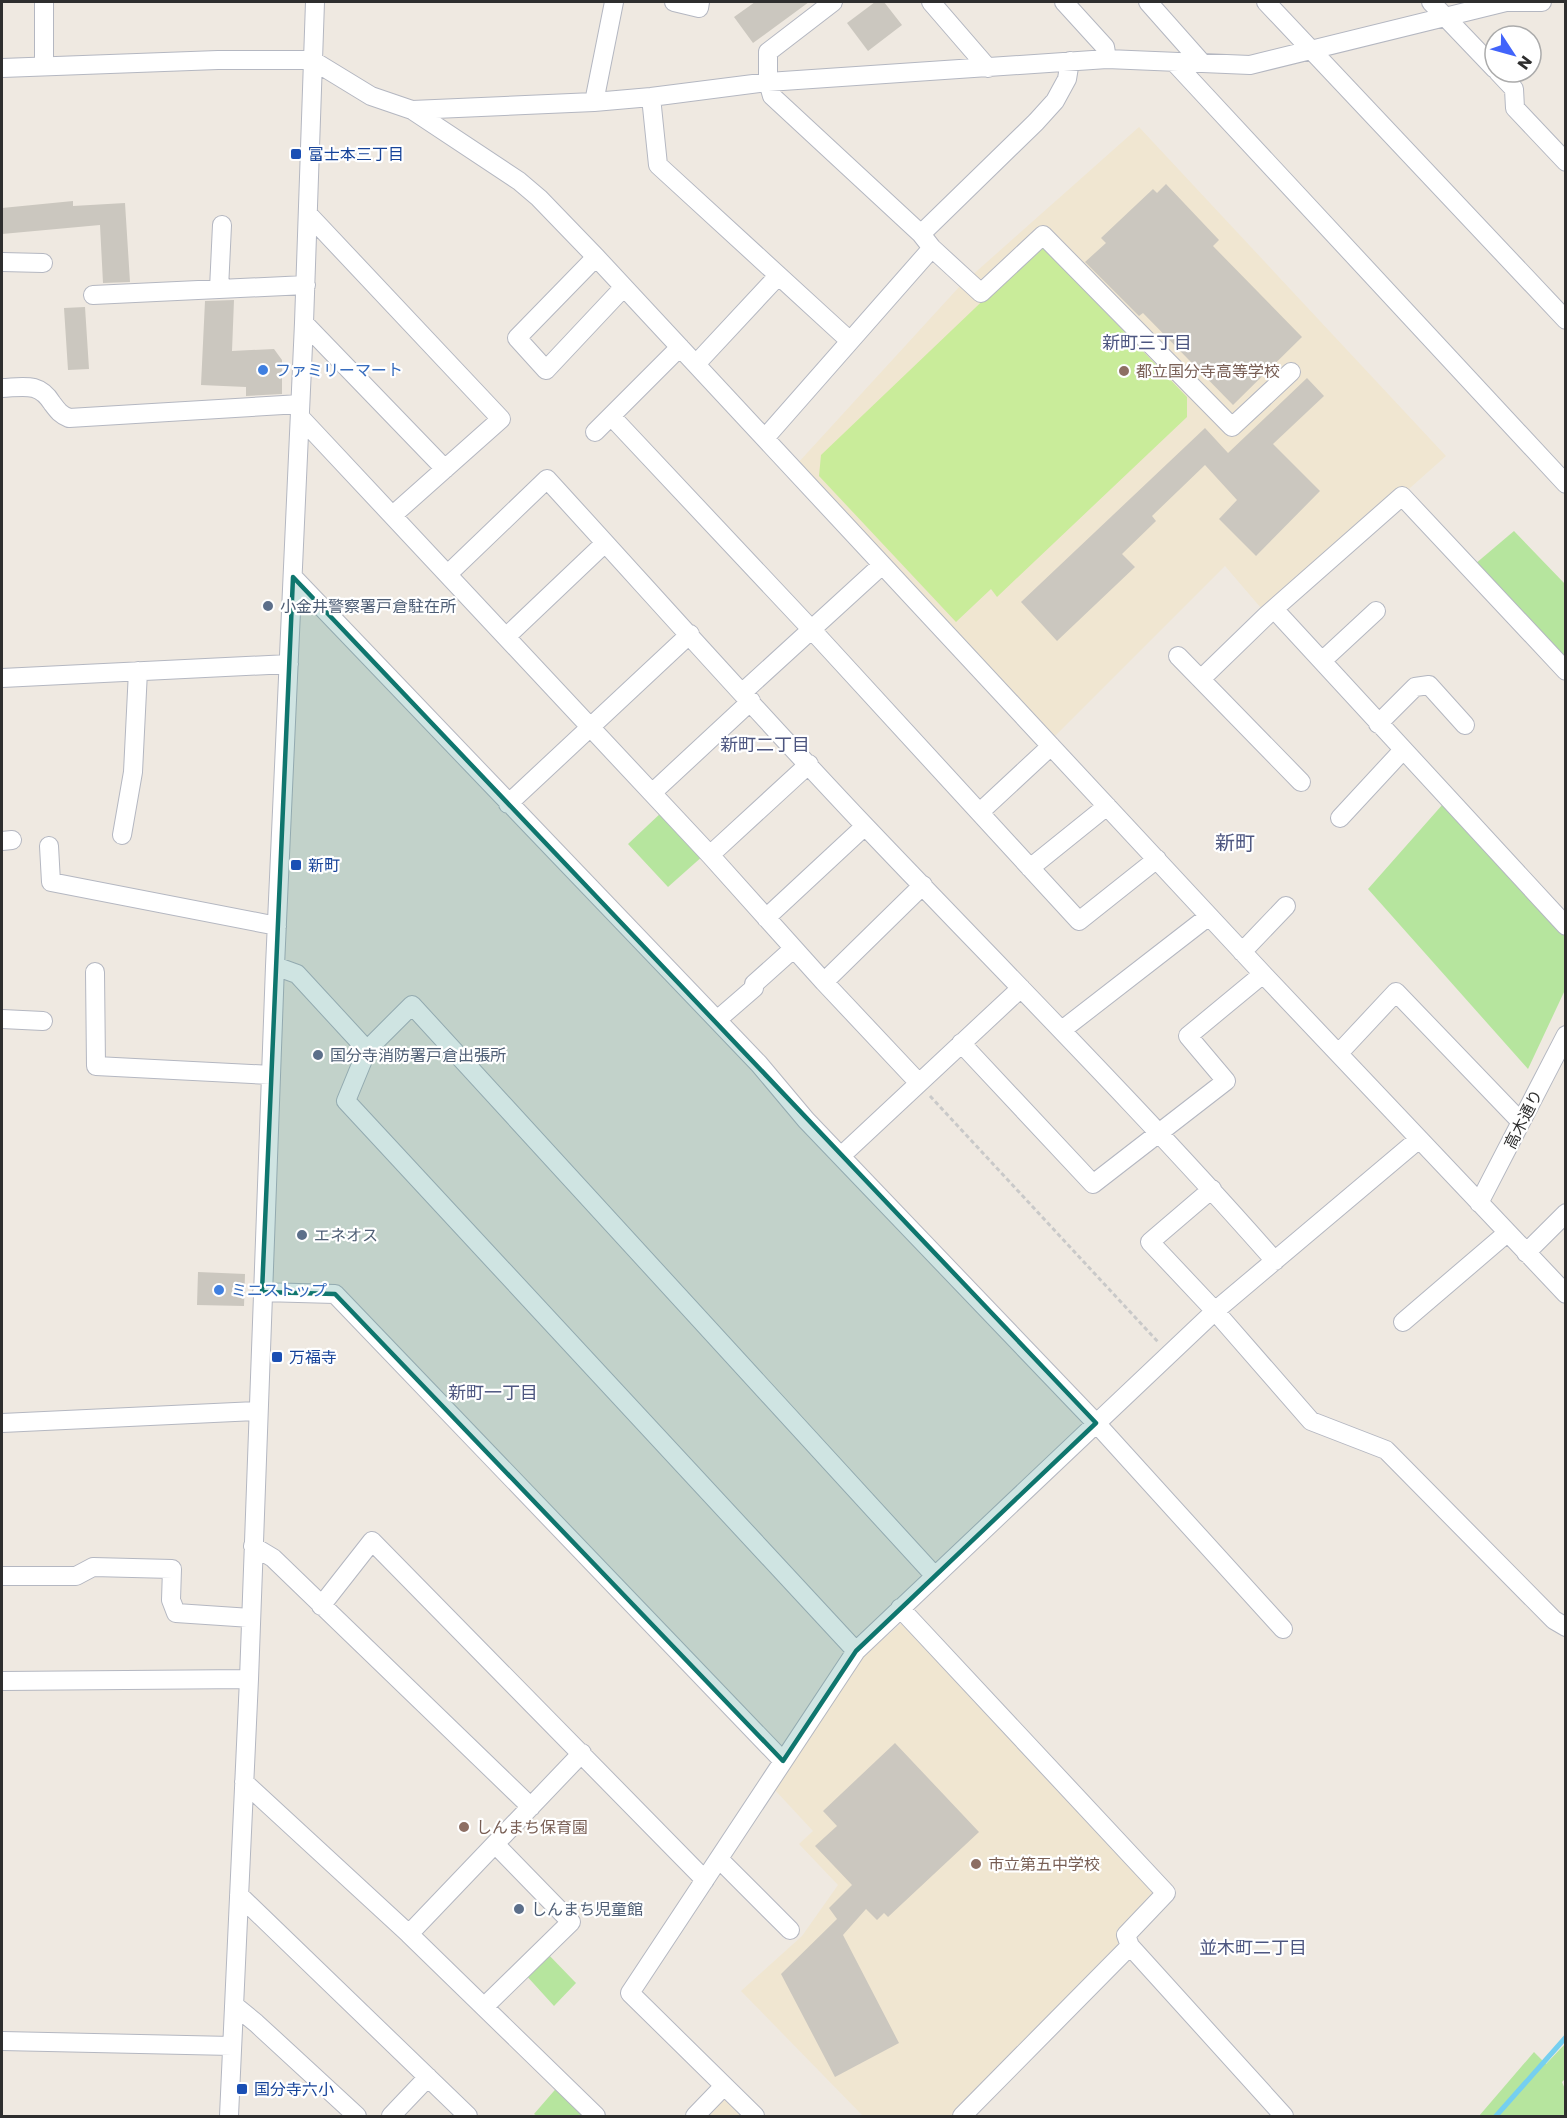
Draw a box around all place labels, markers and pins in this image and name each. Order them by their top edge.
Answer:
place label: 富士本三丁目 [308,143,404,166]
marker: 富士本三丁目 [289,147,303,161]
place label: ファミリーマート [275,359,403,382]
place label: 都立国分寺高等学校 [1136,360,1280,383]
marker: ファミリーマート [256,363,270,377]
marker: 都立国分寺高等学校 [1117,364,1131,378]
place label: 小金井警察署戸倉駐在所 [280,595,456,618]
marker: 小金井警察署戸倉駐在所 [261,599,275,613]
place label: 新町 [308,854,340,877]
marker: 新町 [289,858,303,872]
place label: 国分寺消防署戸倉出張所 [330,1044,506,1067]
marker: 国分寺消防署戸倉出張所 [311,1048,325,1062]
place label: エネオス [314,1224,378,1247]
marker: エネオス [295,1228,309,1242]
place label: ミニストップ [231,1279,327,1302]
marker: ミニストップ [212,1283,226,1297]
place label: 万福寺 [289,1346,337,1369]
marker: 万福寺 [270,1350,284,1364]
place label: しんまち保育園 [476,1816,588,1839]
marker: しんまち保育園 [457,1820,471,1834]
place label: 市立第五中学校 [988,1853,1100,1876]
marker: 市立第五中学校 [969,1857,983,1871]
place label: しんまち児童館 [531,1898,643,1921]
marker: しんまち児童館 [512,1902,526,1916]
place label: 国分寺六小 [254,2078,334,2101]
marker: 国分寺六小 [235,2082,249,2096]

